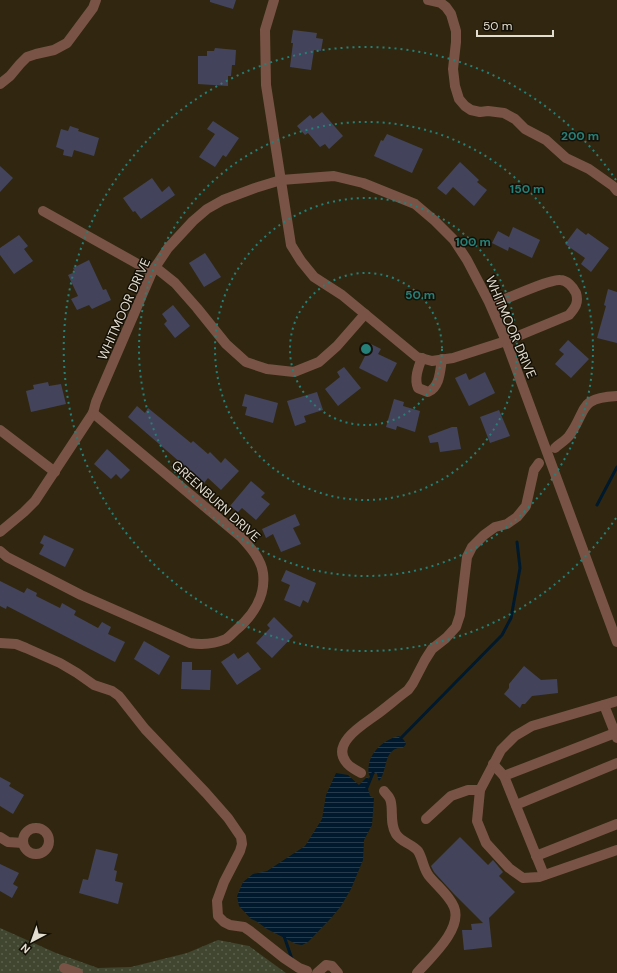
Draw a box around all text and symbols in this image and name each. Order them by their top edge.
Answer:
scale bar [477,12,553,38]
text: 50 m [483,18,512,34]
text: 200 m [561,128,599,144]
text: 150 m [510,181,544,197]
text: 100 m [455,234,491,250]
street label: WHITMOOR DRIVE [94,255,154,363]
street label: WHITMOOR DRIVE [482,273,540,381]
text: 50 m [405,287,435,303]
centre of rings [359,342,373,356]
street label: GREENBURN DRIVE [168,457,264,545]
north arrow [12,921,52,961]
text: N [18,941,33,956]

